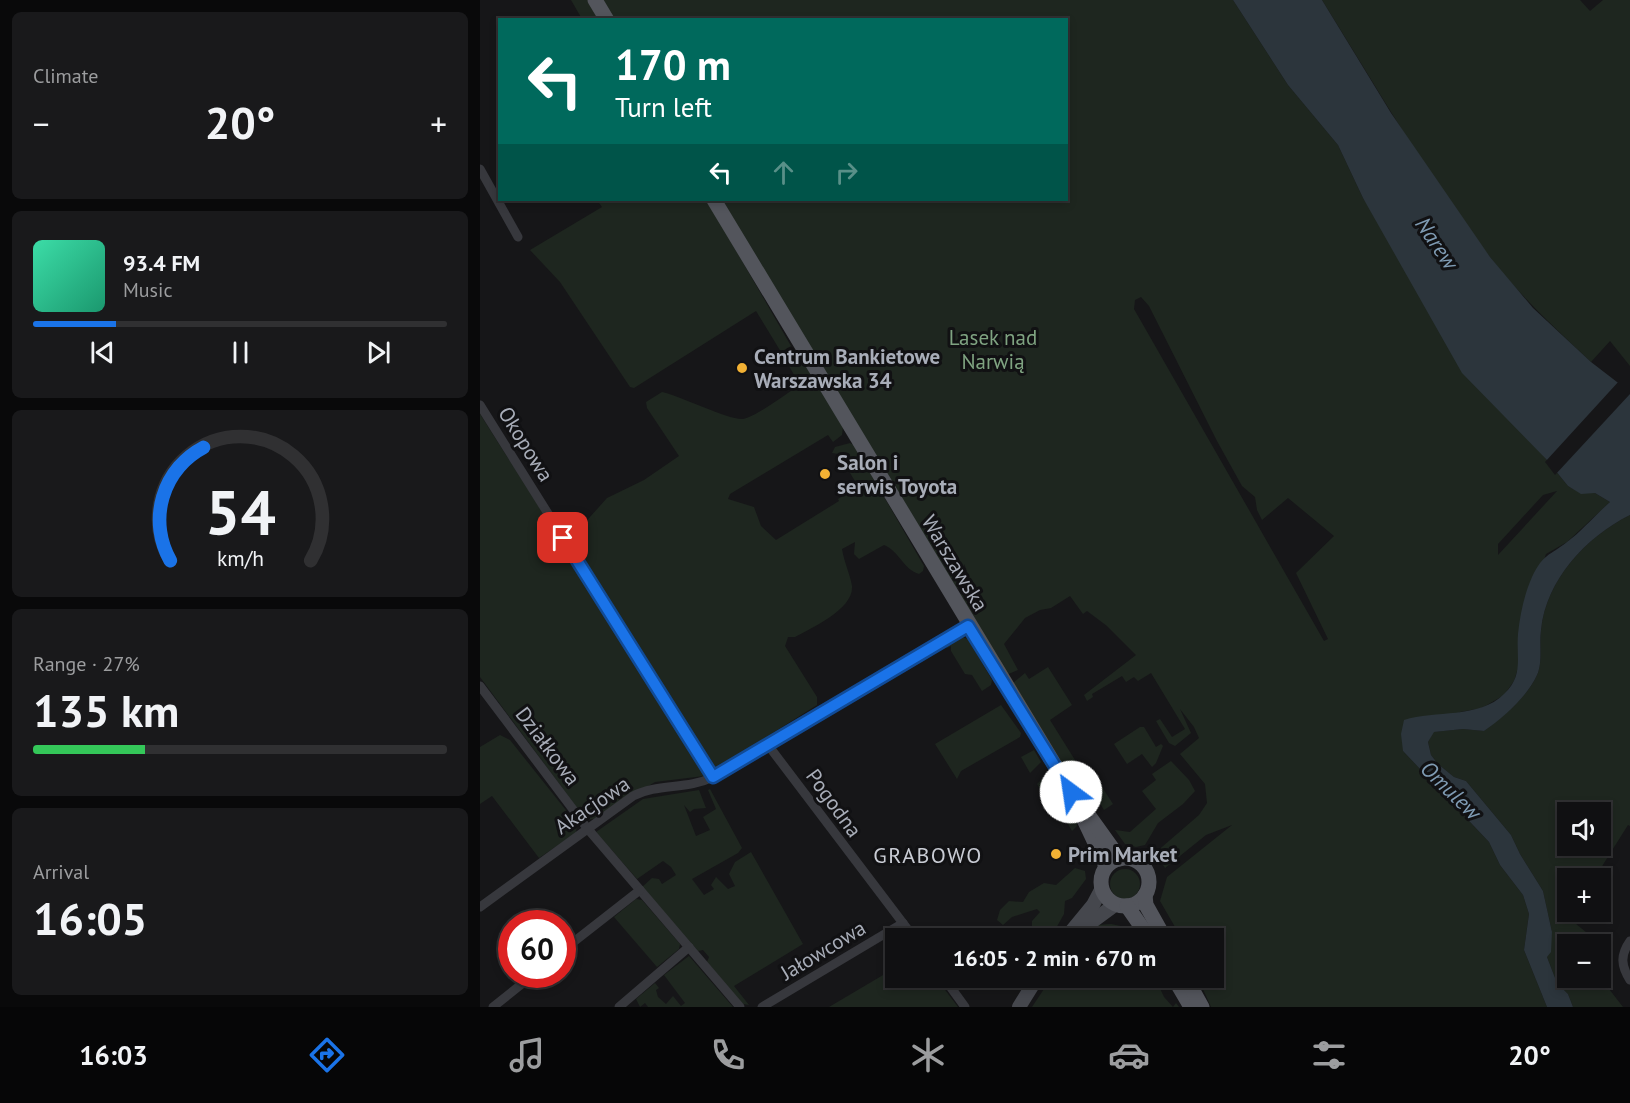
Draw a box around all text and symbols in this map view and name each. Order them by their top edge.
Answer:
text: 170 m [615,37,731,92]
icon: left [516,42,594,120]
text: Climate [33,63,99,89]
text: Turn left [615,90,712,124]
text: 20° [205,93,275,151]
text: − [33,102,50,145]
text: + [430,102,447,145]
icon: left [704,156,737,189]
icon: ahead [767,156,800,189]
icon: right [830,156,863,189]
water label: Narew [1409,211,1466,276]
text: 93.4 FM [123,249,200,277]
text: Music [123,277,172,303]
park label: Lasek nad Narwią [949,324,1037,375]
icon: previous [86,336,119,369]
icon: pause [224,336,257,369]
icon: next [362,336,395,369]
place label: Centrum Bankietowe Warszawska 34 [754,343,940,394]
marker: Centrum Bankietowe Warszawska 34 [735,361,749,375]
street label: Okopowa [492,401,560,487]
place label: Salon i serwis Toyota [837,449,957,500]
marker: Salon i serwis Toyota [818,467,832,481]
text: 54 [205,471,275,552]
street label: Warszawska [916,510,994,616]
pin [537,512,588,563]
icon: arrive [546,521,579,554]
text: km/h [216,544,263,572]
text: Range · 27% [33,651,140,677]
text: 135 km [33,681,179,739]
street label: Działkowa [510,701,586,791]
water label: Omulew [1415,754,1489,827]
position arrow [1039,760,1103,824]
street label: Pogodna [800,764,868,842]
street label: Akacjowa [549,770,635,840]
map controls [1557,802,1611,988]
button: sound [1557,802,1611,856]
district label: GRABOWO [873,841,983,869]
place label: Prim Market [1068,841,1178,868]
marker: Prim Market [1049,847,1063,861]
text: Arrival [33,859,89,885]
button: + [1557,868,1611,922]
text: 16:05 [33,889,147,947]
speed limit sign: 60 [498,910,576,988]
street label: Jałowcowa [775,914,871,986]
button: − [1557,934,1611,988]
text: 16:05 · 2 min · 670 m [953,944,1156,972]
icon: directions [306,1034,348,1076]
icon: music [506,1034,548,1076]
icon: phone [707,1034,749,1076]
icon: climate [907,1034,949,1076]
icon: car [1108,1034,1150,1076]
icon: filters [1308,1034,1350,1076]
text: 16:03 [79,1038,148,1072]
text: 20° [1508,1038,1551,1072]

